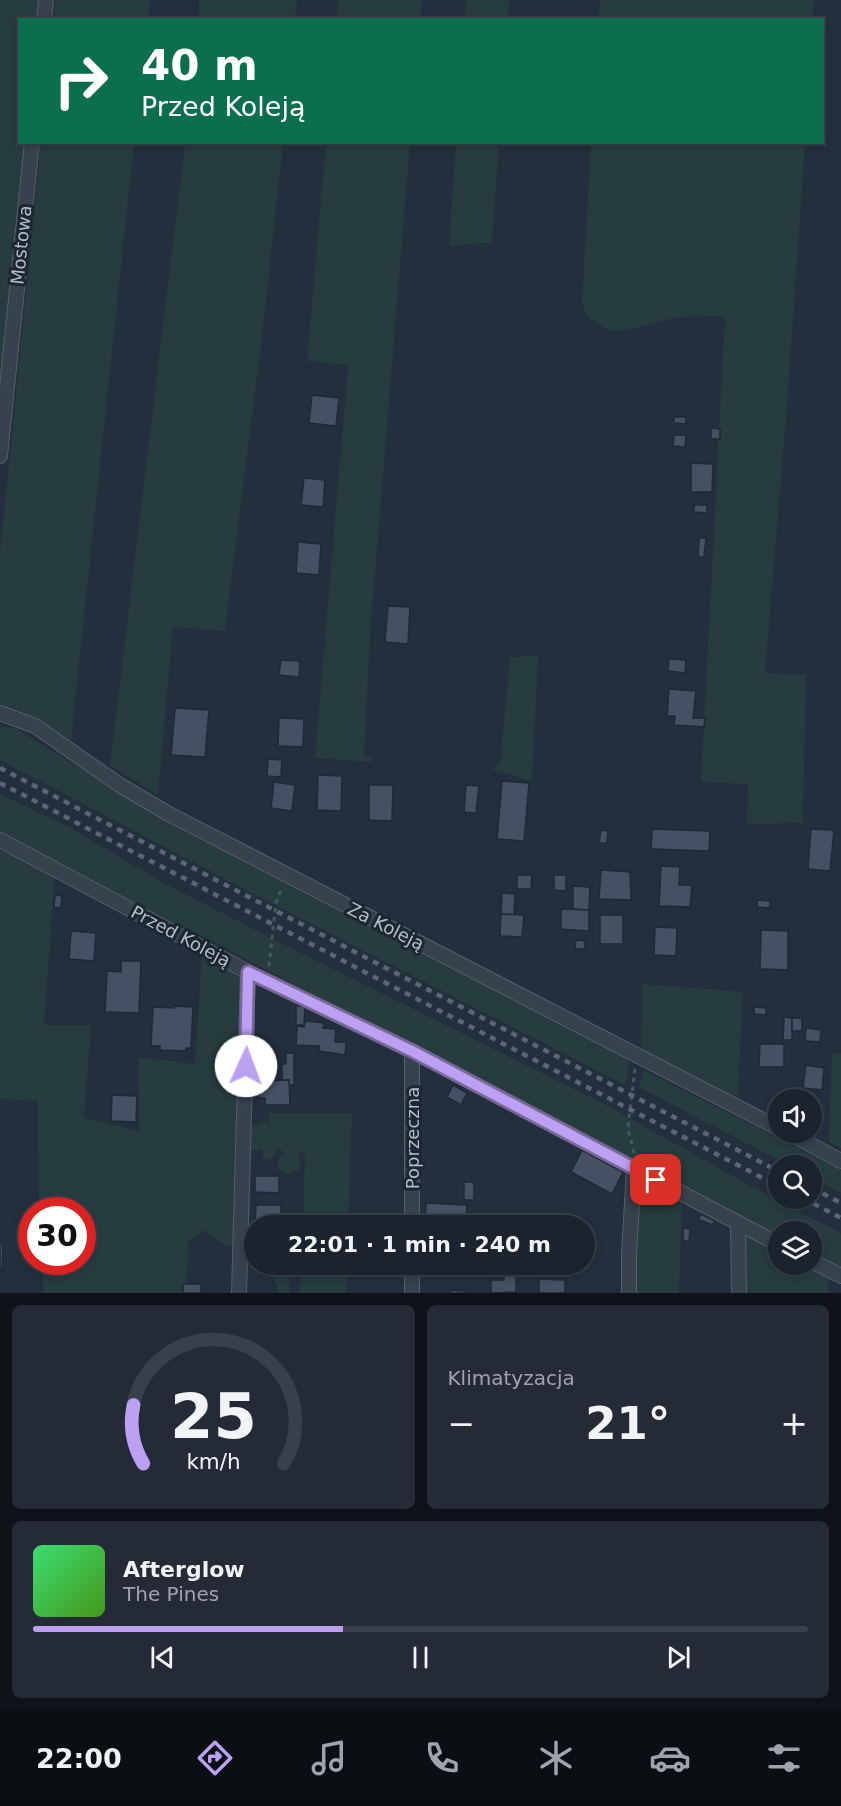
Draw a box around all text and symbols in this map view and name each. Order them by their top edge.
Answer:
text: 40 m [141,41,258,90]
icon: right [42,42,120,120]
text: Przed Koleją [141,91,305,122]
street label: Mostowa [6,204,36,286]
street label: Za Koleją [344,898,428,954]
street label: Przed Koleją [128,901,234,971]
position arrow [214,1034,278,1098]
street label: Poprzeczna [402,1087,423,1189]
map controls [768,1089,822,1275]
button: sound [768,1089,822,1143]
pin [630,1154,681,1205]
button: search [768,1155,822,1209]
icon: arrive [639,1163,672,1196]
speed limit sign: 30 [18,1197,96,1275]
button: layers [768,1221,822,1275]
text: 22:01 · 1 min · 240 m [288,1232,551,1257]
text: Klimatyzacja [448,1366,575,1390]
text: 25 [170,1380,257,1453]
text: 21° [585,1397,670,1450]
text: − [448,1404,475,1443]
text: + [780,1404,808,1443]
text: km/h [186,1449,240,1474]
text: Afterglow [123,1557,245,1582]
text: The Pines [123,1582,219,1606]
icon: previous [146,1641,179,1674]
icon: pause [404,1641,437,1674]
icon: next [662,1641,695,1674]
icon: directions [194,1737,236,1779]
icon: music [308,1737,350,1779]
icon: phone [421,1737,463,1779]
icon: climate [535,1737,577,1779]
icon: car [649,1737,691,1779]
icon: filters [763,1737,805,1779]
text: 22:00 [36,1743,122,1774]

